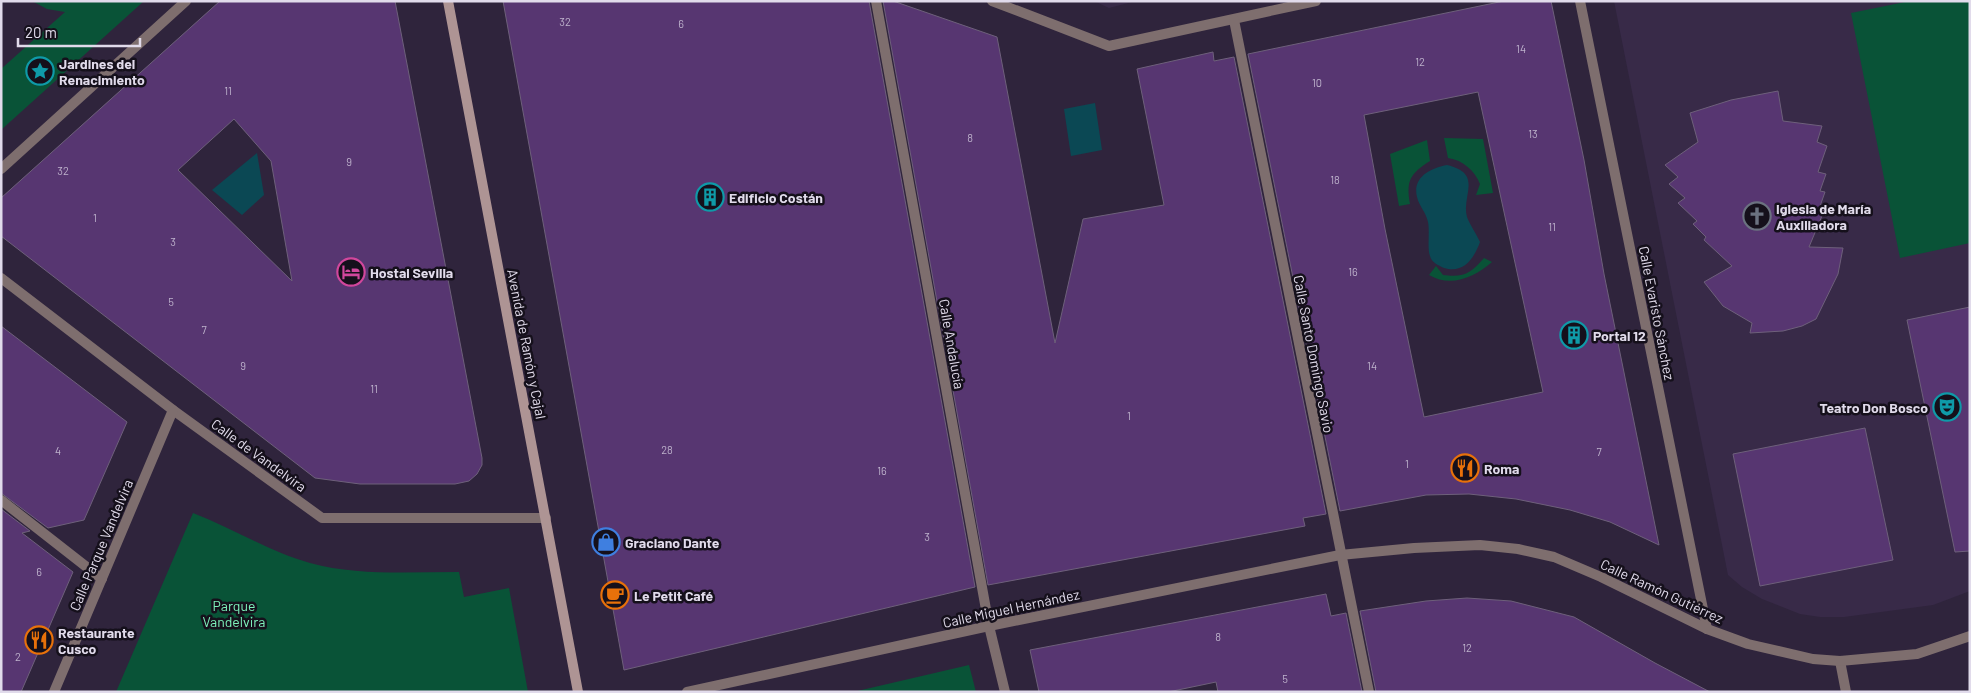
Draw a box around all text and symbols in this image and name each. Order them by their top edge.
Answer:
scale bar [18,15,140,47]
house number: 32 [559,15,571,28]
house number: 6 [678,17,684,30]
text: 20 m [25,23,57,41]
house number: 14 [1516,42,1526,55]
place label: Jardines del Renacimiento [59,55,145,88]
house number: 12 [1415,55,1425,68]
place icon: Jardines del Renacimiento [25,56,55,86]
house number: 10 [1312,76,1322,89]
house number: 11 [224,84,232,97]
house number: 13 [1528,127,1538,140]
house number: 8 [967,131,973,144]
house number: 9 [346,155,352,168]
house number: 32 [57,164,69,177]
house number: 18 [1330,173,1340,186]
building icon: Edificio Costán [695,182,725,212]
place label: Edificio Costán [729,189,823,206]
place label: Iglesia de María Auxiliadora [1776,200,1871,233]
church icon: Iglesia de María Auxiliadora [1742,201,1772,231]
house number: 1 [93,211,97,224]
house number: 11 [1548,220,1556,233]
house number: 3 [170,235,176,248]
street label: Calle Evaristo Sánchez [1636,245,1678,381]
hotel icon: Hostal Sevilla [336,257,366,287]
place label: Hostal Sevilla [370,264,453,281]
house number: 16 [1348,265,1358,278]
street label: Avenida de Ramón y Cajal [504,268,550,420]
street label: Calle Santo Domingo Savio [1290,274,1338,434]
house number: 5 [168,295,174,308]
street label: Calle Andalucía [936,298,968,390]
building icon: Portal 12 [1559,320,1589,350]
house number: 7 [201,323,207,336]
place label: Portal 12 [1593,327,1646,344]
house number: 9 [240,359,246,372]
house number: 14 [1367,359,1377,372]
house number: 11 [370,382,378,395]
theatre icon: Teatro Don Bosco [1932,392,1962,422]
place label: Teatro Don Bosco [1819,399,1928,416]
house number: 1 [1127,409,1131,422]
street label: Calle de Vandelvira [208,415,310,495]
house number: 28 [661,443,673,456]
house number: 4 [55,444,61,457]
house number: 7 [1596,445,1602,458]
restaurant icon: Roma [1450,453,1480,483]
house number: 1 [1405,457,1409,470]
place label: Roma [1484,460,1519,477]
house number: 16 [877,464,887,477]
street label: Calle Parque Vandelvira [66,477,136,613]
shop icon: Graciano Dante [591,527,621,557]
house number: 3 [924,530,930,543]
place label: Graciano Dante [625,534,720,551]
street label: Calle Ramón Gutiérrez [1598,555,1726,627]
house number: 6 [36,565,42,578]
cafe icon: Le Petit Café [600,580,630,610]
street label: Calle Miguel Hernández [941,585,1081,631]
place label: Le Petit Café [634,587,714,604]
park label: Parque Vandelvira [203,597,265,630]
place label: Restaurante Cusco [58,624,135,657]
restaurant icon: Restaurante Cusco [24,625,54,655]
house number: 8 [1215,630,1221,643]
house number: 12 [1462,641,1472,654]
house number: 2 [15,650,21,663]
house number: 5 [1282,672,1288,685]

